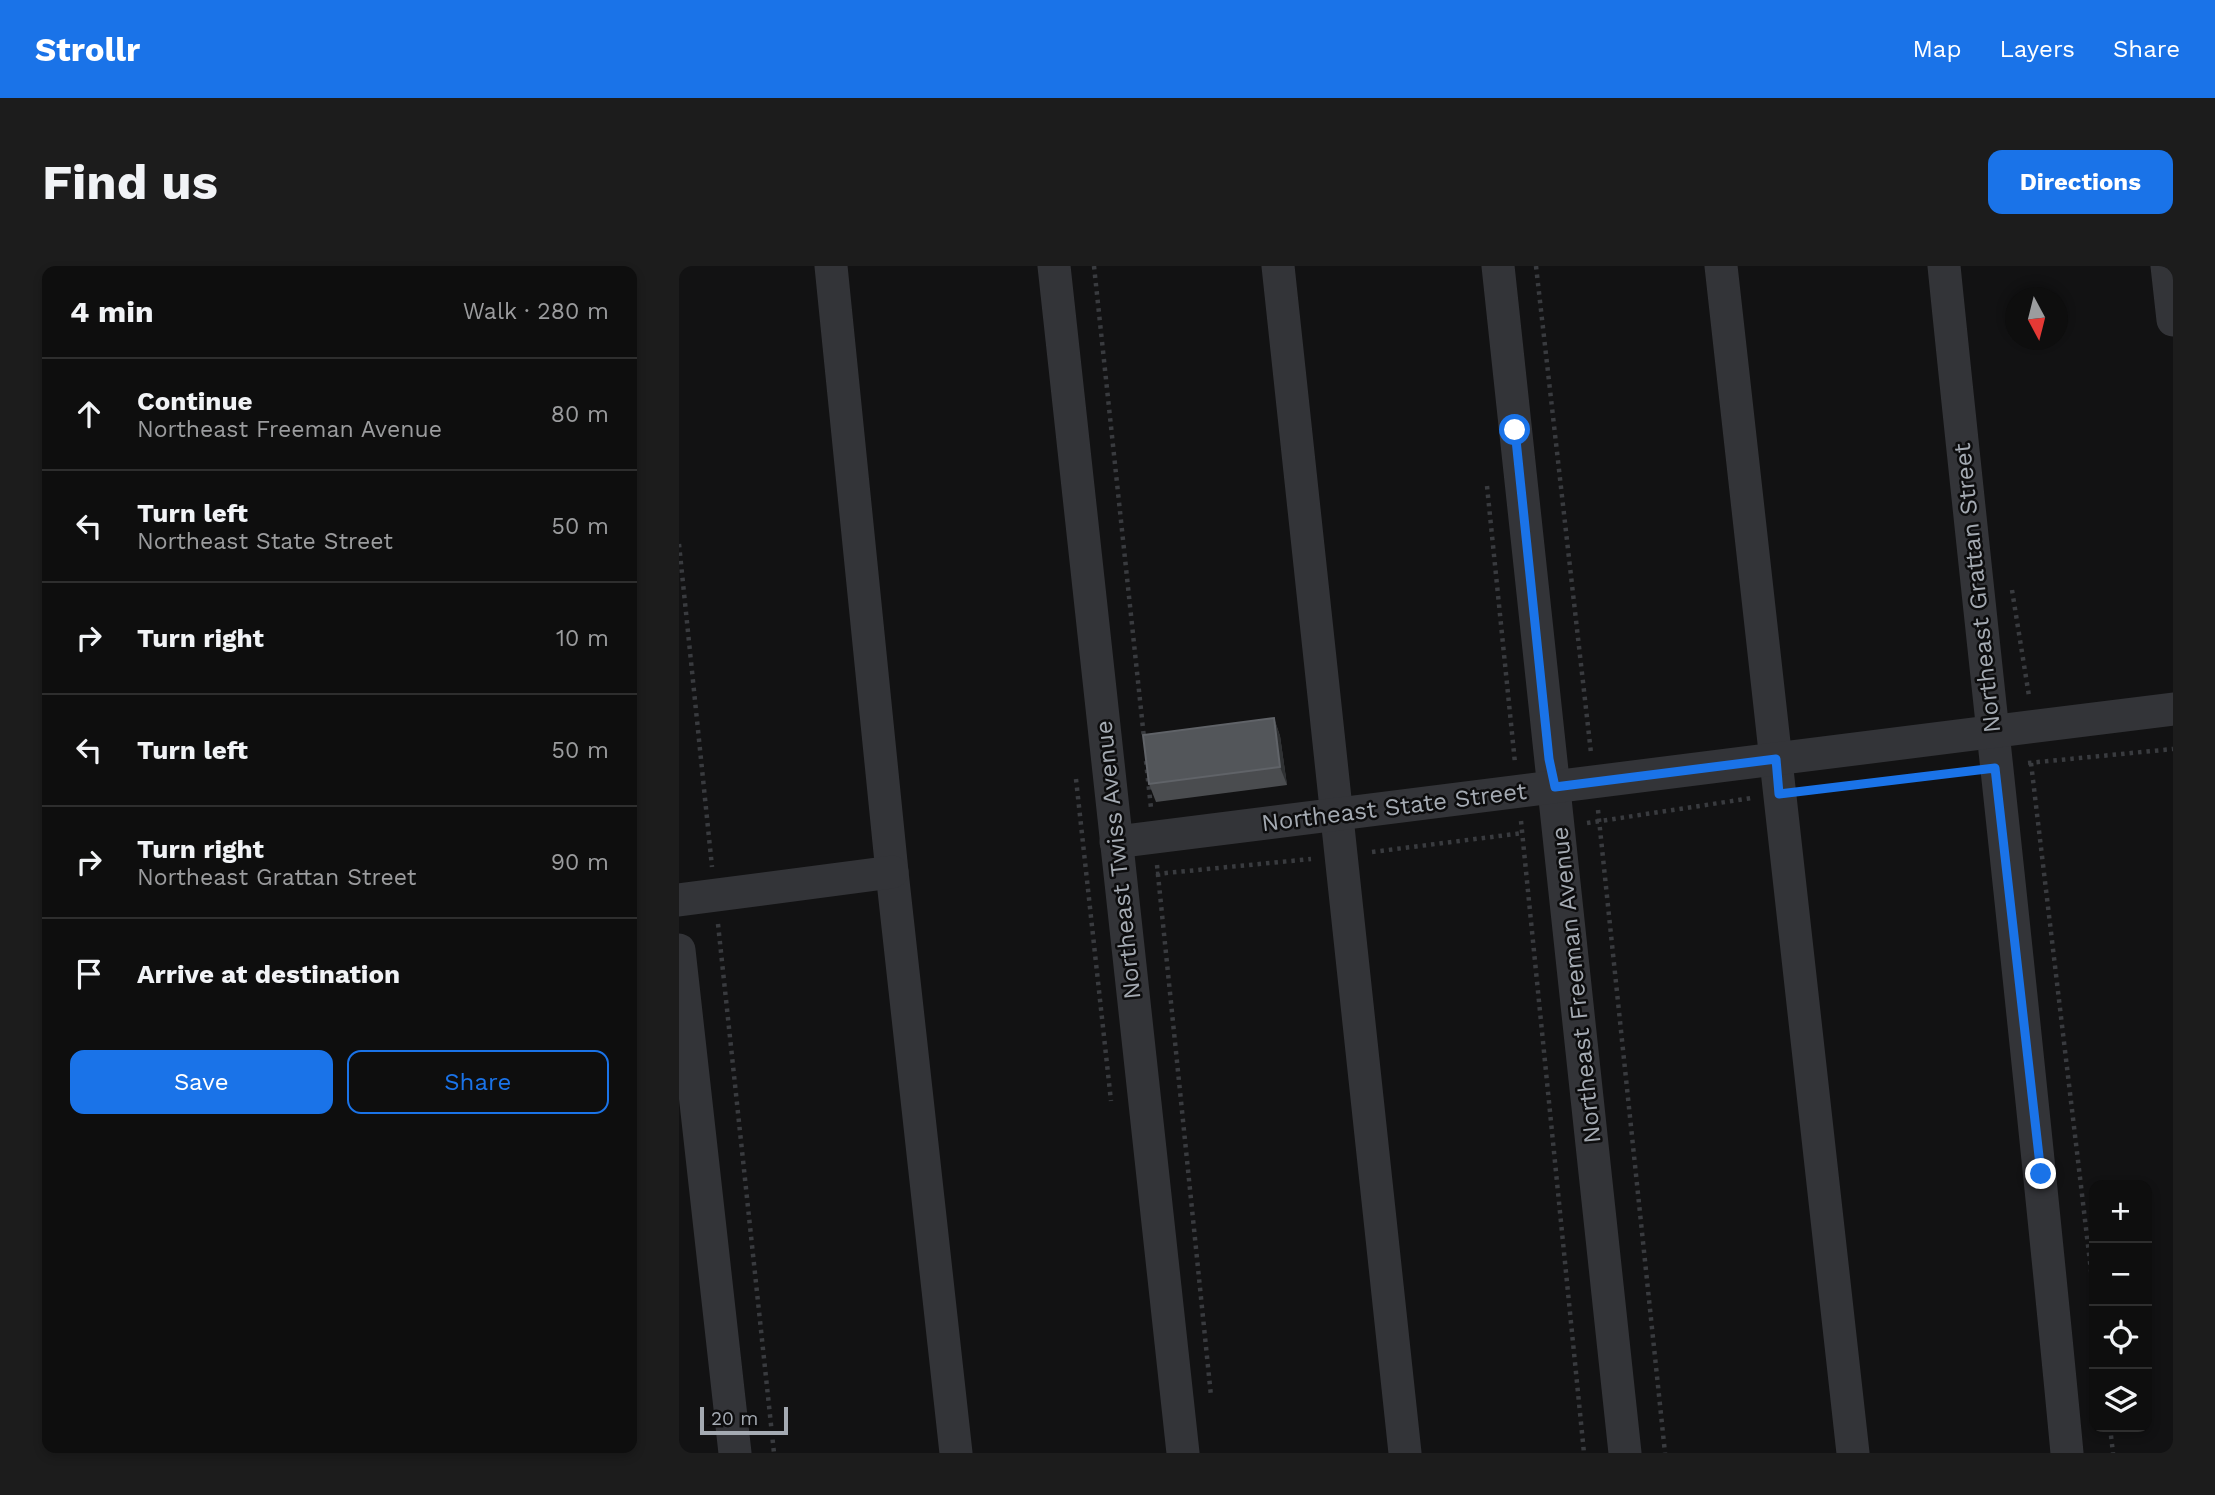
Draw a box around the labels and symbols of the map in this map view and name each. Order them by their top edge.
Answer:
north arrow [2005,287,2068,350]
route start [1499,414,1530,445]
street label: Northeast Grattan Street [1948,442,2006,734]
street label: Northeast Twiss Avenue [1089,719,1147,1001]
street label: Northeast State Street [1260,777,1528,837]
street label: Northeast Freeman Avenue [1545,825,1607,1145]
route end [2025,1158,2056,1189]
scale bar [700,1404,787,1436]

